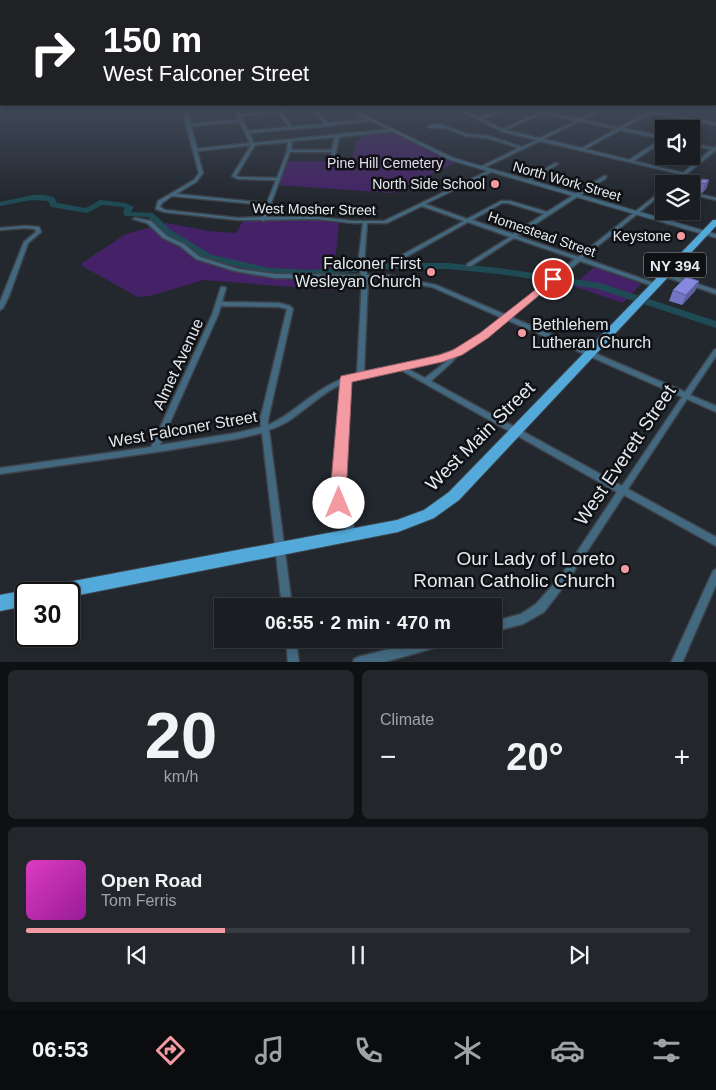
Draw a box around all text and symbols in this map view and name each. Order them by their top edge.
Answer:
icon: right [20,20,85,85]
text: 150 m [103,20,202,59]
text: West Falconer Street [103,61,309,86]
map controls [655,120,700,220]
button: sound [655,120,700,165]
park label: Pine Hill Cemetery [327,155,443,171]
street label: North Work Street [511,158,623,204]
button: layers [655,175,700,220]
place label: North Side School [372,176,485,192]
marker: North Side School [489,178,501,190]
street label: West Mosher Street [252,200,376,218]
street label: Homestead Street [486,208,598,260]
place label: Keystone [613,228,671,244]
marker: Keystone [675,230,687,242]
road number: NY 394 [644,252,706,278]
place label: Falconer First Wesleyan Church [295,255,422,290]
pin [532,258,574,300]
icon: arrive [539,265,567,293]
marker: Falconer First Wesleyan Church [425,266,437,278]
street label: Almet Avenue [149,316,207,412]
place label: Bethlehem Lutheran Church [532,316,651,351]
marker: Bethlehem Lutheran Church [516,327,528,339]
street label: West Main Street [421,377,539,495]
street label: West Everett Street [570,380,680,529]
street label: West Falconer Street [108,408,259,450]
position arrow [312,476,364,528]
place label: Our Lady of Loreto Roman Catholic Church [413,548,615,591]
marker: Our Lady of Loreto Roman Catholic Church [619,563,631,575]
speed limit sign: 30 [15,582,80,647]
text: 06:55 · 2 min · 470 m [265,612,451,633]
text: 20 [145,699,217,772]
text: Climate [380,711,434,728]
text: 20° [506,736,564,778]
text: − [380,741,396,772]
text: + [674,741,690,772]
text: km/h [164,768,198,785]
text: Open Road [101,870,202,891]
text: Tom Ferris [101,892,177,909]
icon: previous [123,941,151,969]
icon: pause [344,941,372,969]
icon: next [565,941,593,969]
icon: directions [153,1033,188,1068]
icon: music [252,1033,287,1068]
icon: phone [351,1033,386,1068]
icon: climate [450,1033,485,1068]
icon: car [550,1033,585,1068]
icon: filters [649,1033,684,1068]
text: 06:53 [32,1037,88,1062]

